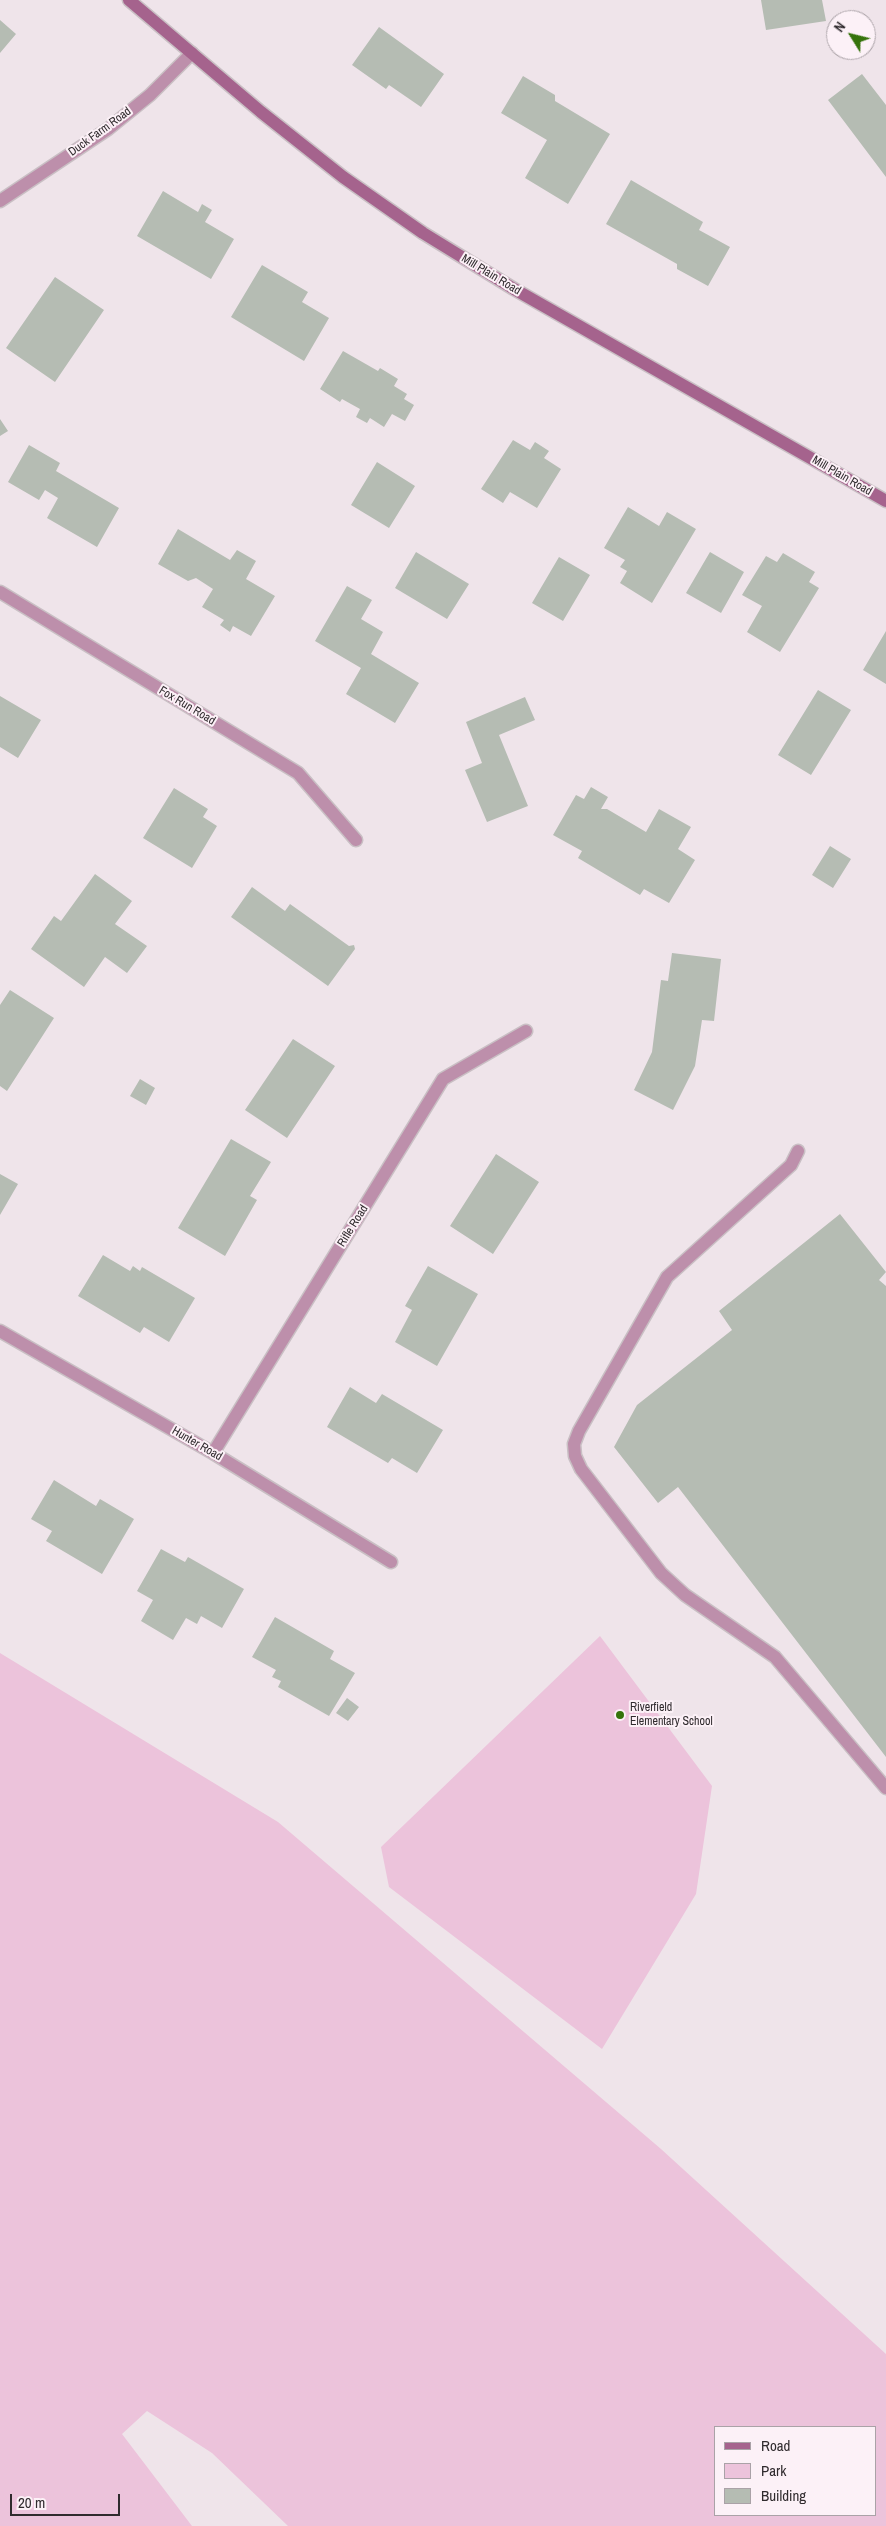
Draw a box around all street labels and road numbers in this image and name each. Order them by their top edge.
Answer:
street label: Duck Farm Road [66,104,134,160]
street label: Mill Plain Road [459,252,523,298]
street label: Mill Plain Road [810,453,874,499]
street label: Fox Run Road [156,684,218,728]
street label: Rifle Road [335,1202,371,1250]
street label: Hunter Road [169,1424,225,1464]

